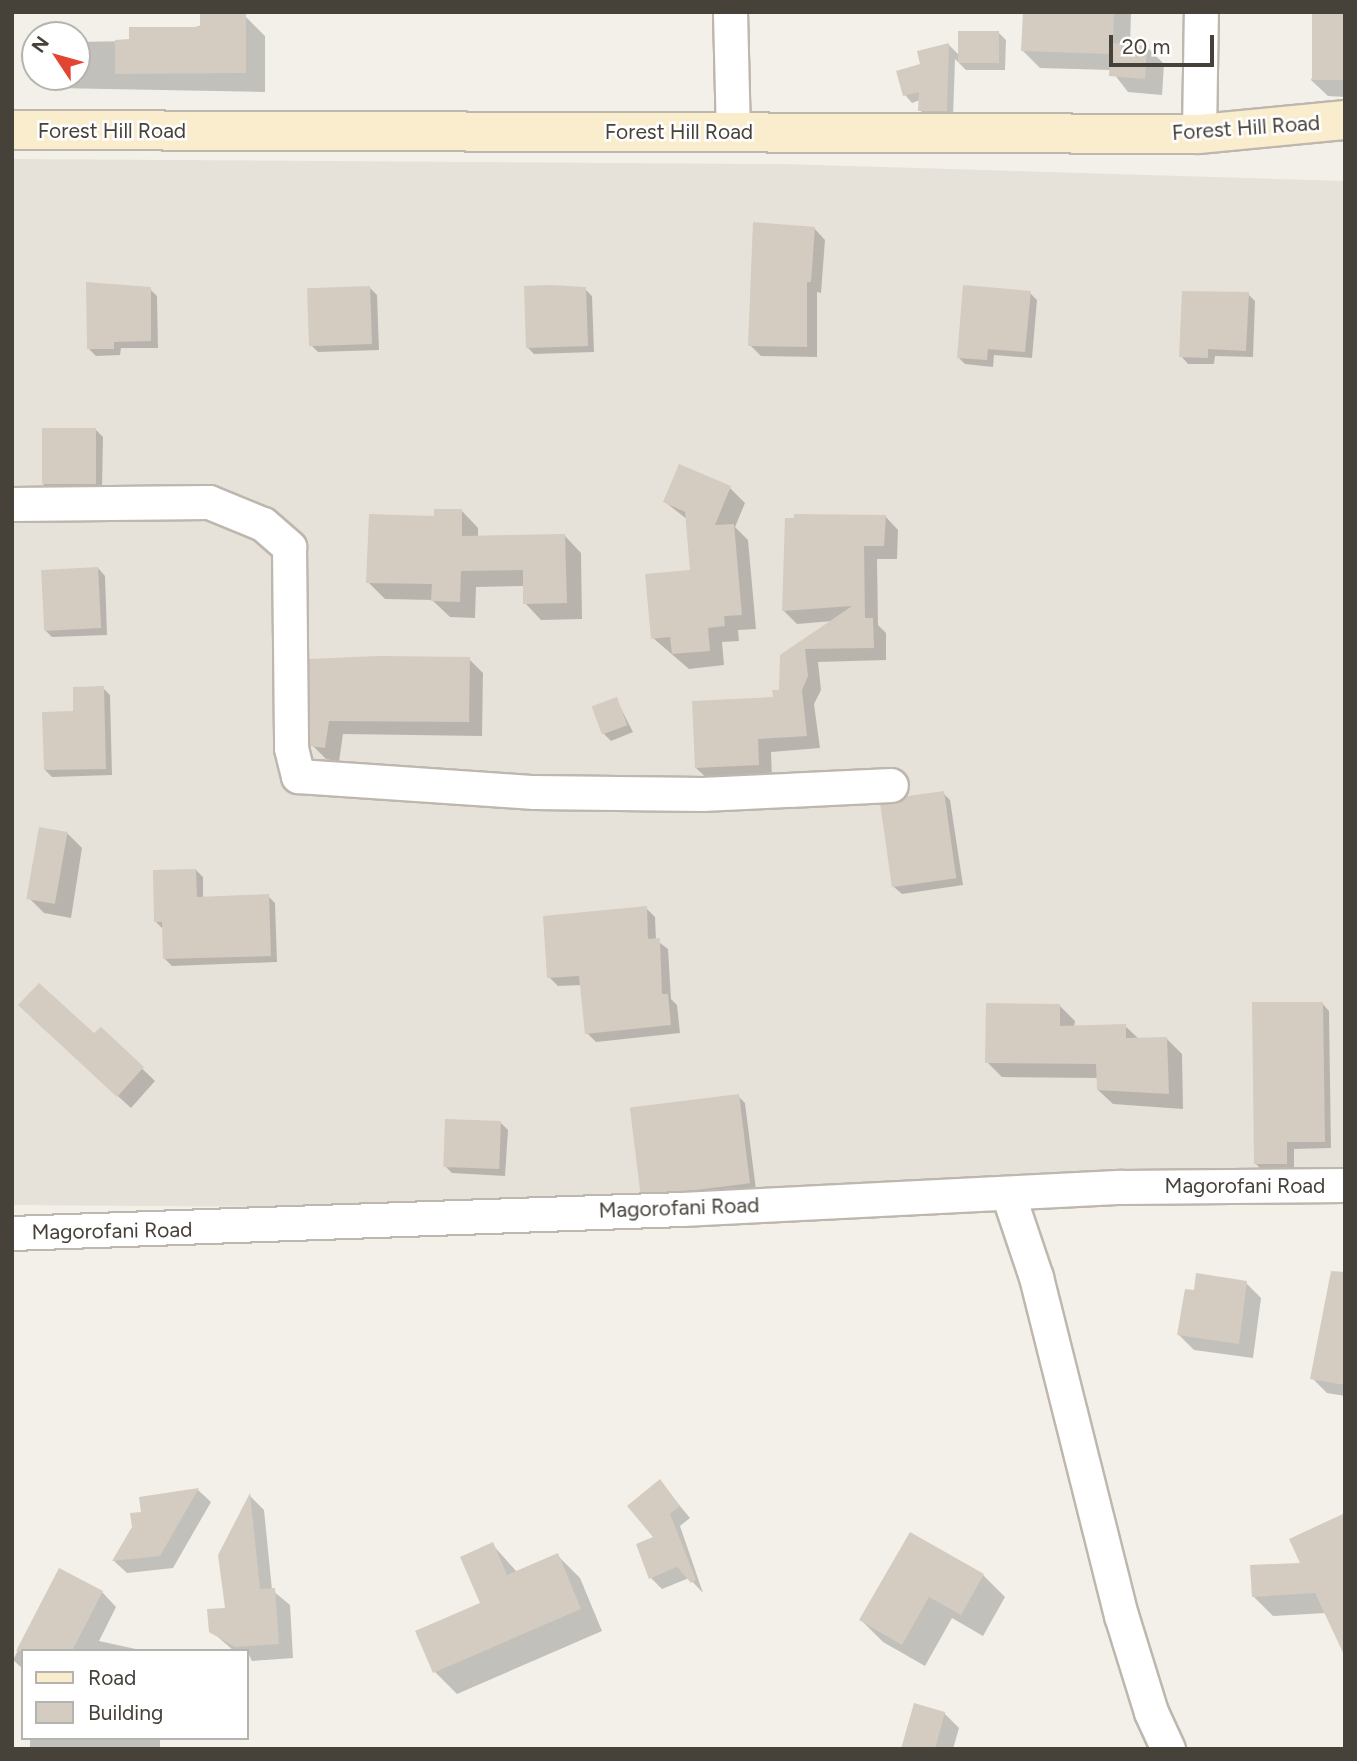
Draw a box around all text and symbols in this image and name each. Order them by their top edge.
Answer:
north arrow [21,21,91,91]
scale bar [1112,21,1217,65]
text: N [27,32,54,57]
text: 20 m [1122,34,1170,59]
street label: Forest Hill Road [1171,110,1321,146]
street label: Forest Hill Road [38,118,186,144]
street label: Forest Hill Road [605,119,753,145]
street label: Magorofani Road [1165,1173,1325,1199]
street label: Magorofani Road [598,1193,760,1223]
street label: Magorofani Road [31,1217,193,1245]
legend [21,1649,248,1740]
text: Road [88,1665,136,1690]
text: Building [88,1700,163,1725]

